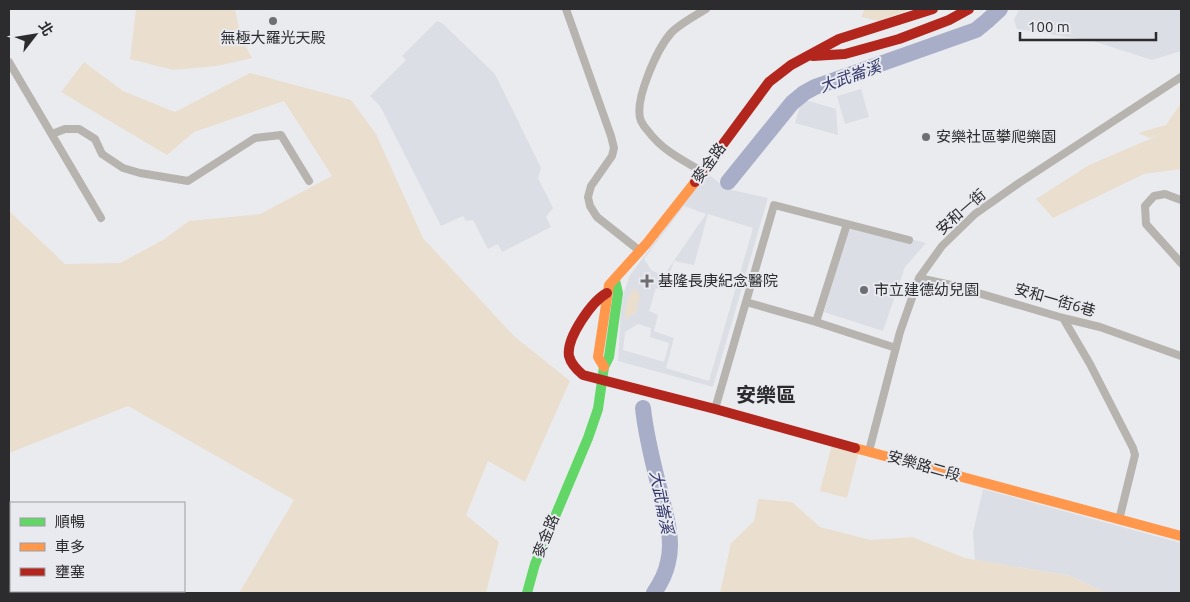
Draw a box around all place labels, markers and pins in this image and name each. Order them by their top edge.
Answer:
marker: 無極大羅光天殿 [267,15,279,27]
place label: 無極大羅光天殿 [220,29,326,46]
place label: 安樂社區攀爬樂園 [936,128,1056,145]
marker: 安樂社區攀爬樂園 [920,131,932,143]
place label: 基隆長庚紀念醫院 [658,272,778,289]
marker: 基隆長庚紀念醫院 [640,274,654,288]
place label: 市立建德幼兒園 [874,281,979,298]
marker: 市立建德幼兒園 [858,284,870,296]

